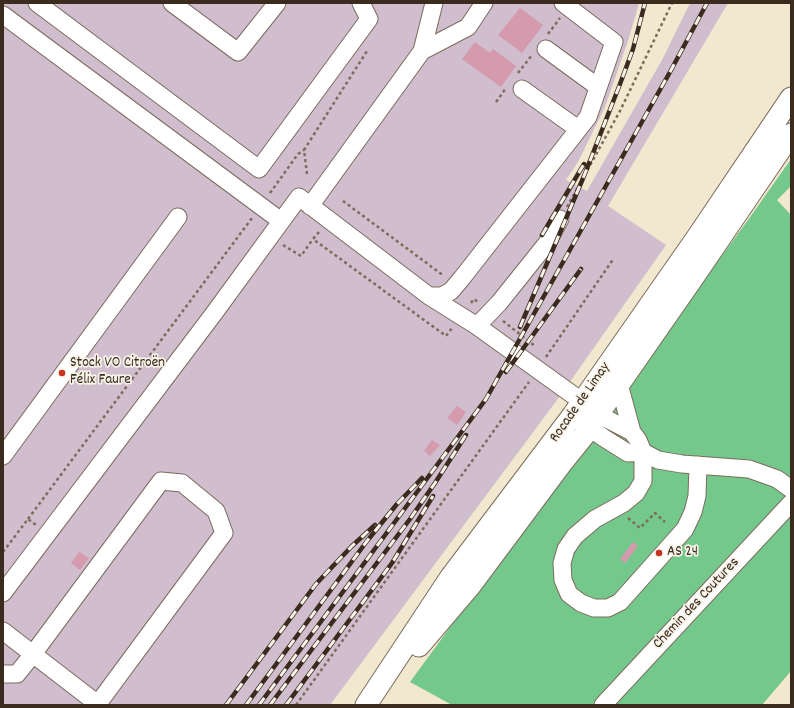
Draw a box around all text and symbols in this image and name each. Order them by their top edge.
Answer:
place label: Stock VO Citroën Félix Faure [70,355,165,390]
street label: Rocade de Limay [547,360,615,446]
marker: Stock VO Citroën Félix Faure [57,368,67,378]
place label: AS 24 [667,544,698,562]
marker: AS 24 [654,548,664,558]
street label: Chemin des Coutures [650,554,744,654]

